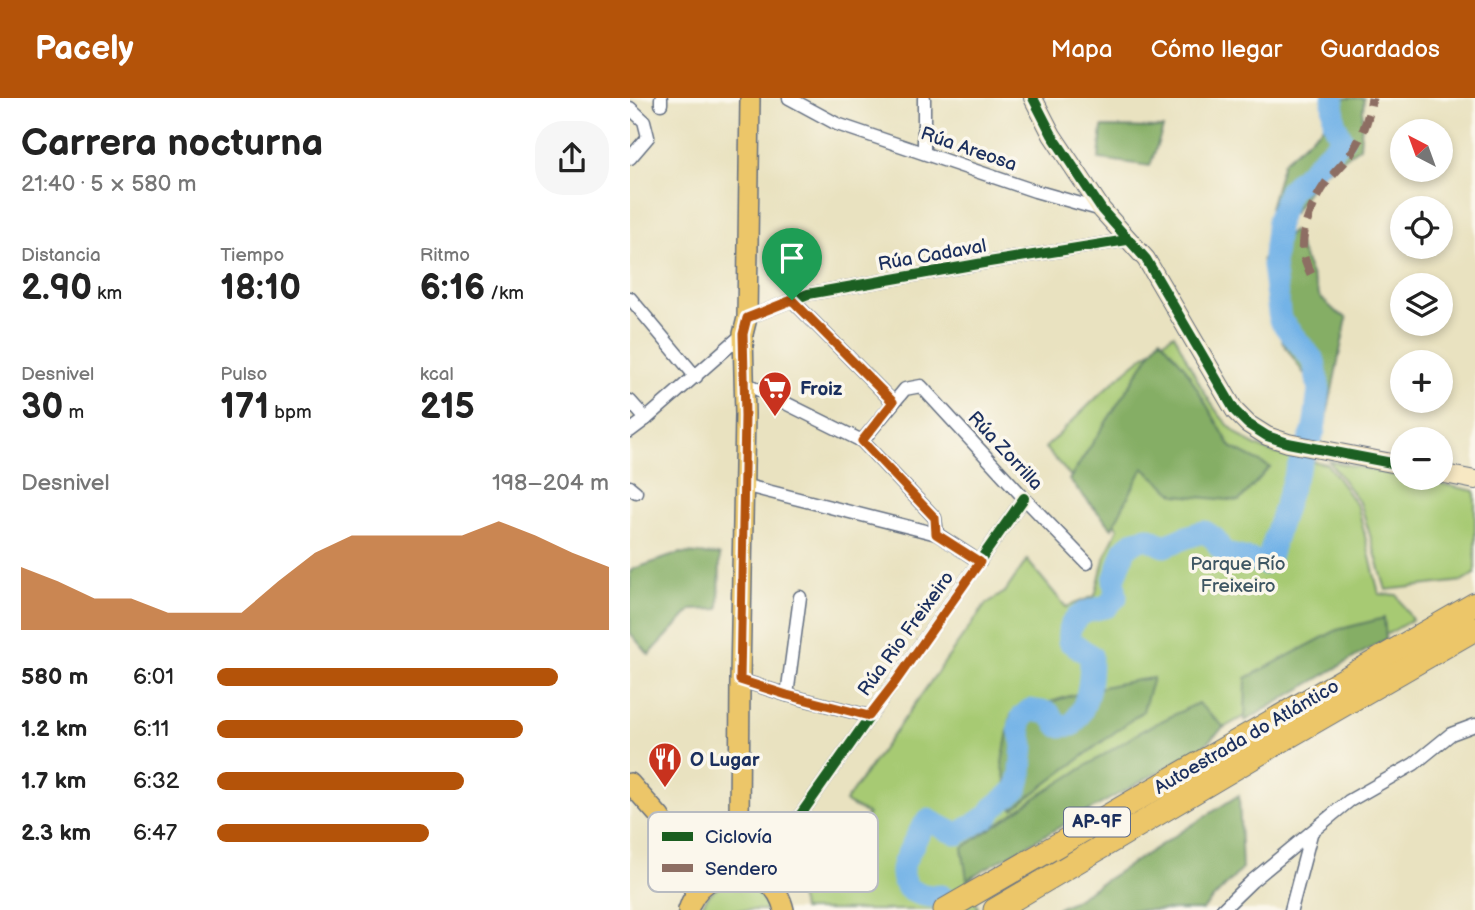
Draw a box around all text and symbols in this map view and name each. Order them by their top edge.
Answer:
text: Pacely [35,29,134,69]
text: Mapa [1051,35,1113,64]
text: Cómo llegar [1151,35,1282,64]
text: Guardados [1320,35,1440,64]
north arrow [1390,119,1452,182]
map controls [1390,119,1453,490]
text: Carrera nocturna [21,121,323,166]
button: share [535,121,609,195]
street label: Rúa Areosa [917,122,1020,177]
text: 21:40 · 5 × 580 m [21,170,197,198]
button: locate [1390,196,1453,259]
pin [762,228,822,300]
street label: Rúa Cadaval [876,235,988,276]
icon: arrive [773,239,811,277]
text: Distancia [21,244,101,267]
text: Tiempo [220,244,284,267]
text: Ritmo [420,244,470,267]
text: 2.90 [21,267,92,310]
text: 18:10 [220,267,301,310]
text: 6:16 [420,267,485,310]
button: layers [1390,273,1453,336]
text: km [92,282,122,305]
text: /km [485,282,524,305]
button: + [1390,350,1453,413]
text: Desnivel [21,363,94,386]
text: Pulso [220,363,267,386]
text: kcal [420,363,454,386]
supermarket icon: Froiz [756,369,794,418]
place label: Froiz [800,378,843,401]
text: 30 [21,386,63,429]
text: 171 [220,386,269,429]
text: 215 [420,386,475,429]
text: m [63,401,84,424]
text: bpm [269,401,312,424]
street label: Rúa Zorrilla [963,407,1047,495]
button: − [1390,427,1453,490]
text: Desnivel [21,469,110,497]
text: 198–204 m [492,469,609,497]
park label: Parque Río Freixeiro [1190,553,1286,598]
street label: Rúa Rio Freixeiro [853,567,959,701]
text: 580 m [21,663,88,691]
text: 6:01 [133,663,174,691]
street label: Autoestrada do Atlántico [1150,675,1343,800]
text: 1.2 km [21,715,87,743]
text: 6:11 [133,715,170,743]
restaurant icon: O Lugar [646,740,684,789]
place label: O Lugar [690,749,760,772]
text: 1.7 km [21,767,86,795]
text: 6:32 [133,767,179,795]
road number: AP-9F [1064,808,1130,836]
legend [648,812,878,892]
text: 2.3 km [21,819,91,847]
text: 6:47 [133,819,177,847]
text: Ciclovía [705,826,772,849]
text: Sendero [705,858,778,881]

